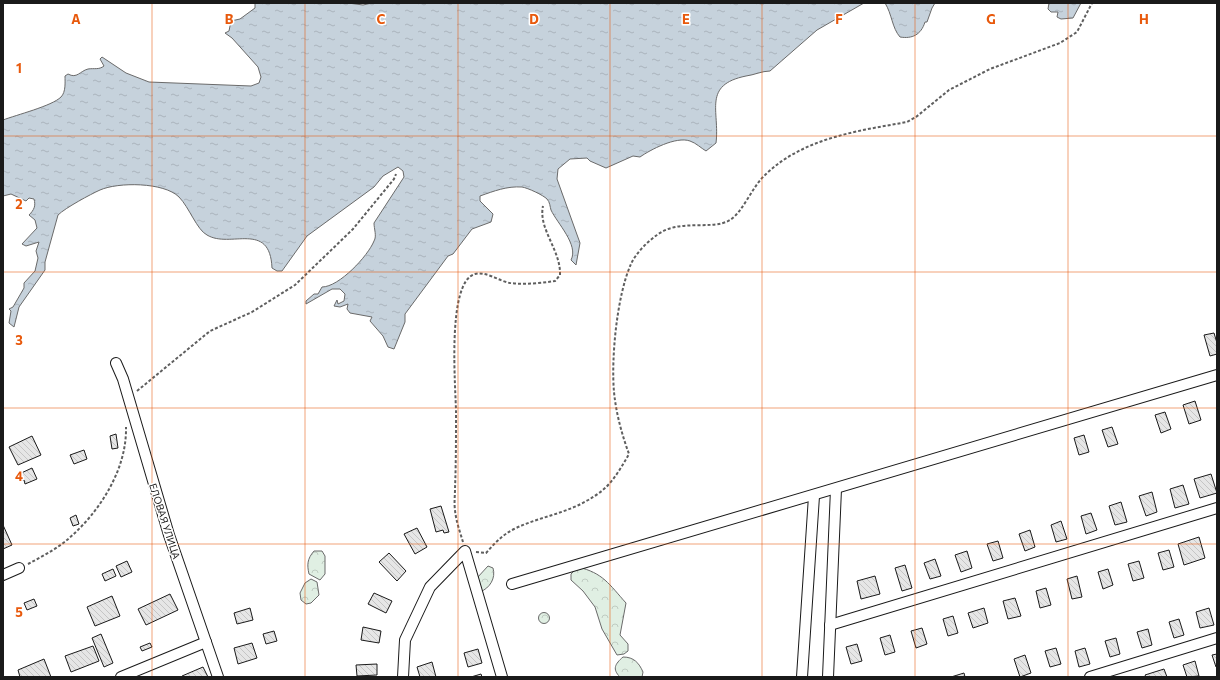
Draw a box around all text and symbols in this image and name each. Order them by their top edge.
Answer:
text: A [71,11,81,27]
text: B [225,11,234,27]
text: C [377,11,386,27]
text: D [529,11,539,27]
text: E [682,11,690,27]
text: F [835,11,843,27]
text: G [986,11,996,27]
text: H [1139,11,1149,27]
text: 1 [16,60,22,76]
text: 2 [15,196,23,212]
text: 3 [15,332,23,348]
text: 4 [15,468,23,484]
street label: ЕЛОВАЯ УЛИЦА [147,482,183,561]
text: 5 [15,604,23,620]

